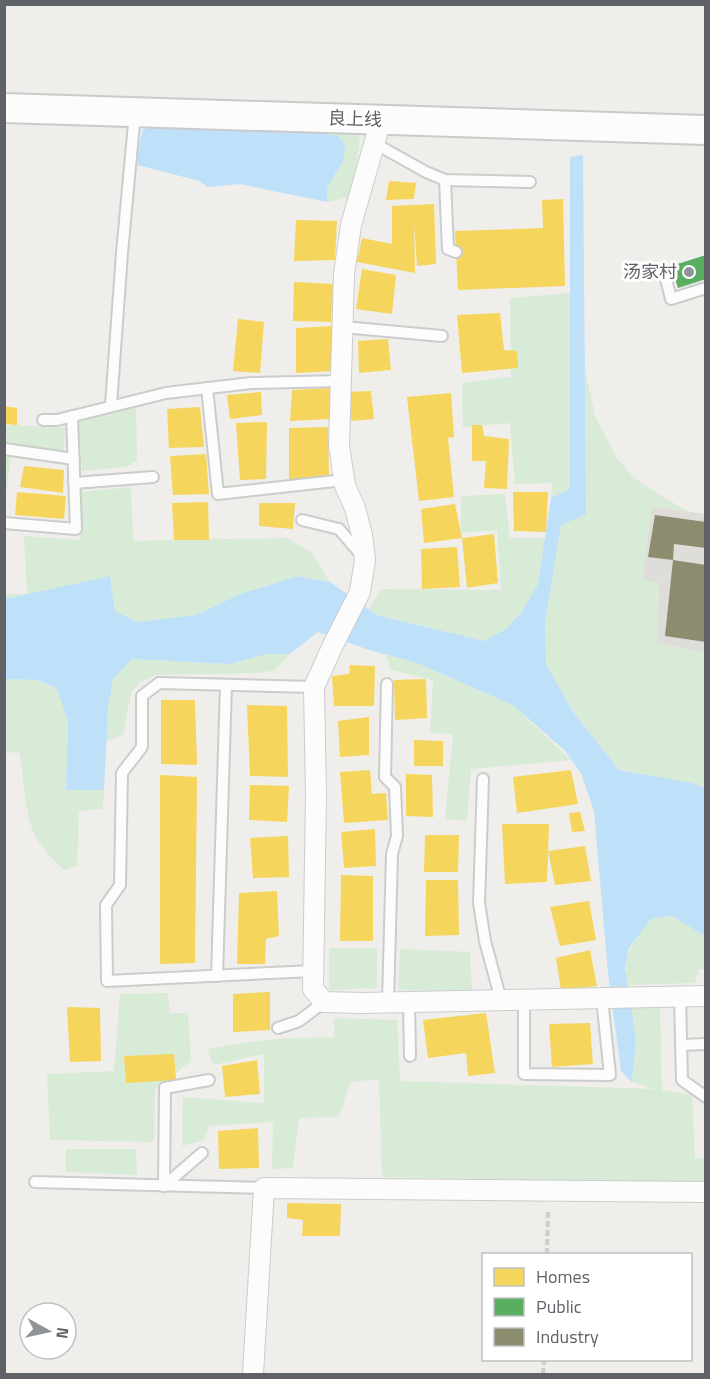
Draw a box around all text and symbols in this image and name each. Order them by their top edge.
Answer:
street label: 良上线 [328,104,382,133]
place label: 汤家村 [623,258,677,285]
marker: 汤家村 [682,265,696,279]
legend [482,1253,692,1361]
text: Homes [536,1263,590,1290]
text: Public [536,1293,582,1320]
north arrow [18,1301,78,1361]
text: Industry [536,1323,599,1350]
text: N [50,1326,76,1340]

